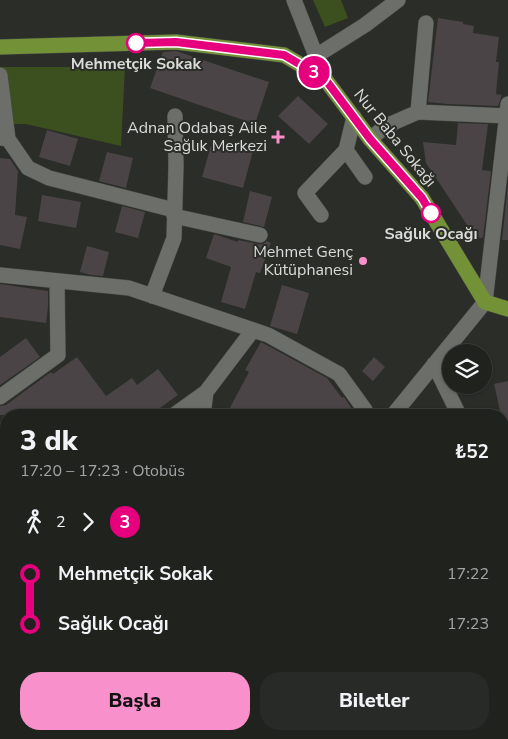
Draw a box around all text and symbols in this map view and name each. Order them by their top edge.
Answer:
marker: Mehmetçik Sokak [126,33,146,53]
place label: Mehmetçik Sokak [71,53,202,75]
line badge: 3 [298,56,330,88]
text: 3 [309,60,319,84]
street label: Nur Baba Sokağı [349,84,441,192]
place label: Adnan Odabaş Aile Sağlık Merkezi [127,117,267,157]
marker: Adnan Odabaş Aile Sağlık Merkezi [271,130,285,144]
marker: Sağlık Ocağı [421,203,441,223]
place label: Sağlık Ocağı [384,223,478,245]
place label: Mehmet Genç Kütüphanesi [253,241,354,281]
marker: Mehmet Genç Kütüphanesi [357,255,369,267]
map controls [442,344,492,394]
button: layers [442,344,492,394]
text: 3 dk [20,422,77,460]
text: ₺52 [455,439,489,465]
text: 17:20 – 17:23 · Otobüs [20,460,185,482]
icon: walk [20,508,48,536]
icon: forward [74,508,102,536]
text: 3 [120,510,130,534]
text: 2 [56,511,66,533]
text: Mehmetçik Sokak [58,561,213,587]
text: 17:22 [447,563,489,585]
text: Sağlık Ocağı [58,611,169,637]
text: 17:23 [447,613,489,635]
button: Başla [20,672,250,730]
button: Biletler [260,672,489,730]

